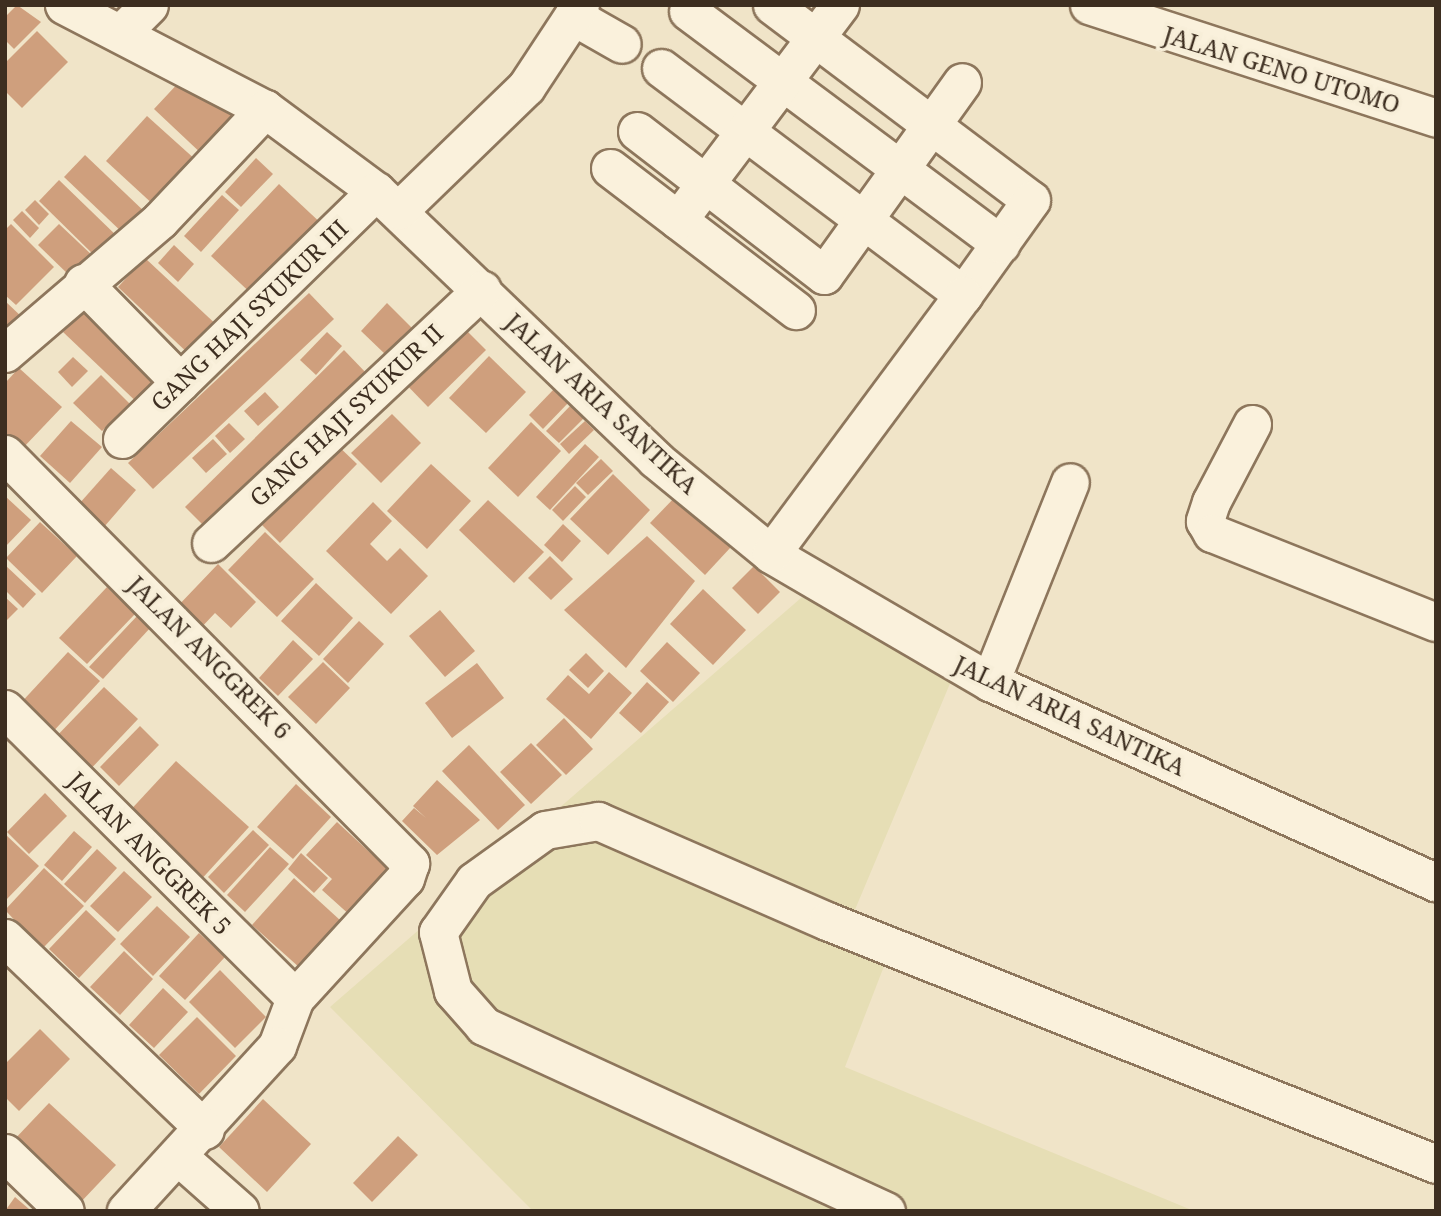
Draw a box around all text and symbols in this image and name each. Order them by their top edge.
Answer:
street label: JALAN GENO UTOMO [1160,19,1404,119]
street label: GANG HAJI SYUKUR III [145,213,353,417]
street label: JALAN ARIA SANTIKA [500,307,704,499]
street label: GANG HAJI SYUKUR II [243,318,449,512]
street label: JALAN ANGGREK 6 [123,570,297,744]
street label: JALAN ARIA SANTIKA [950,649,1190,781]
street label: JALAN ANGGREK 5 [63,766,237,940]

